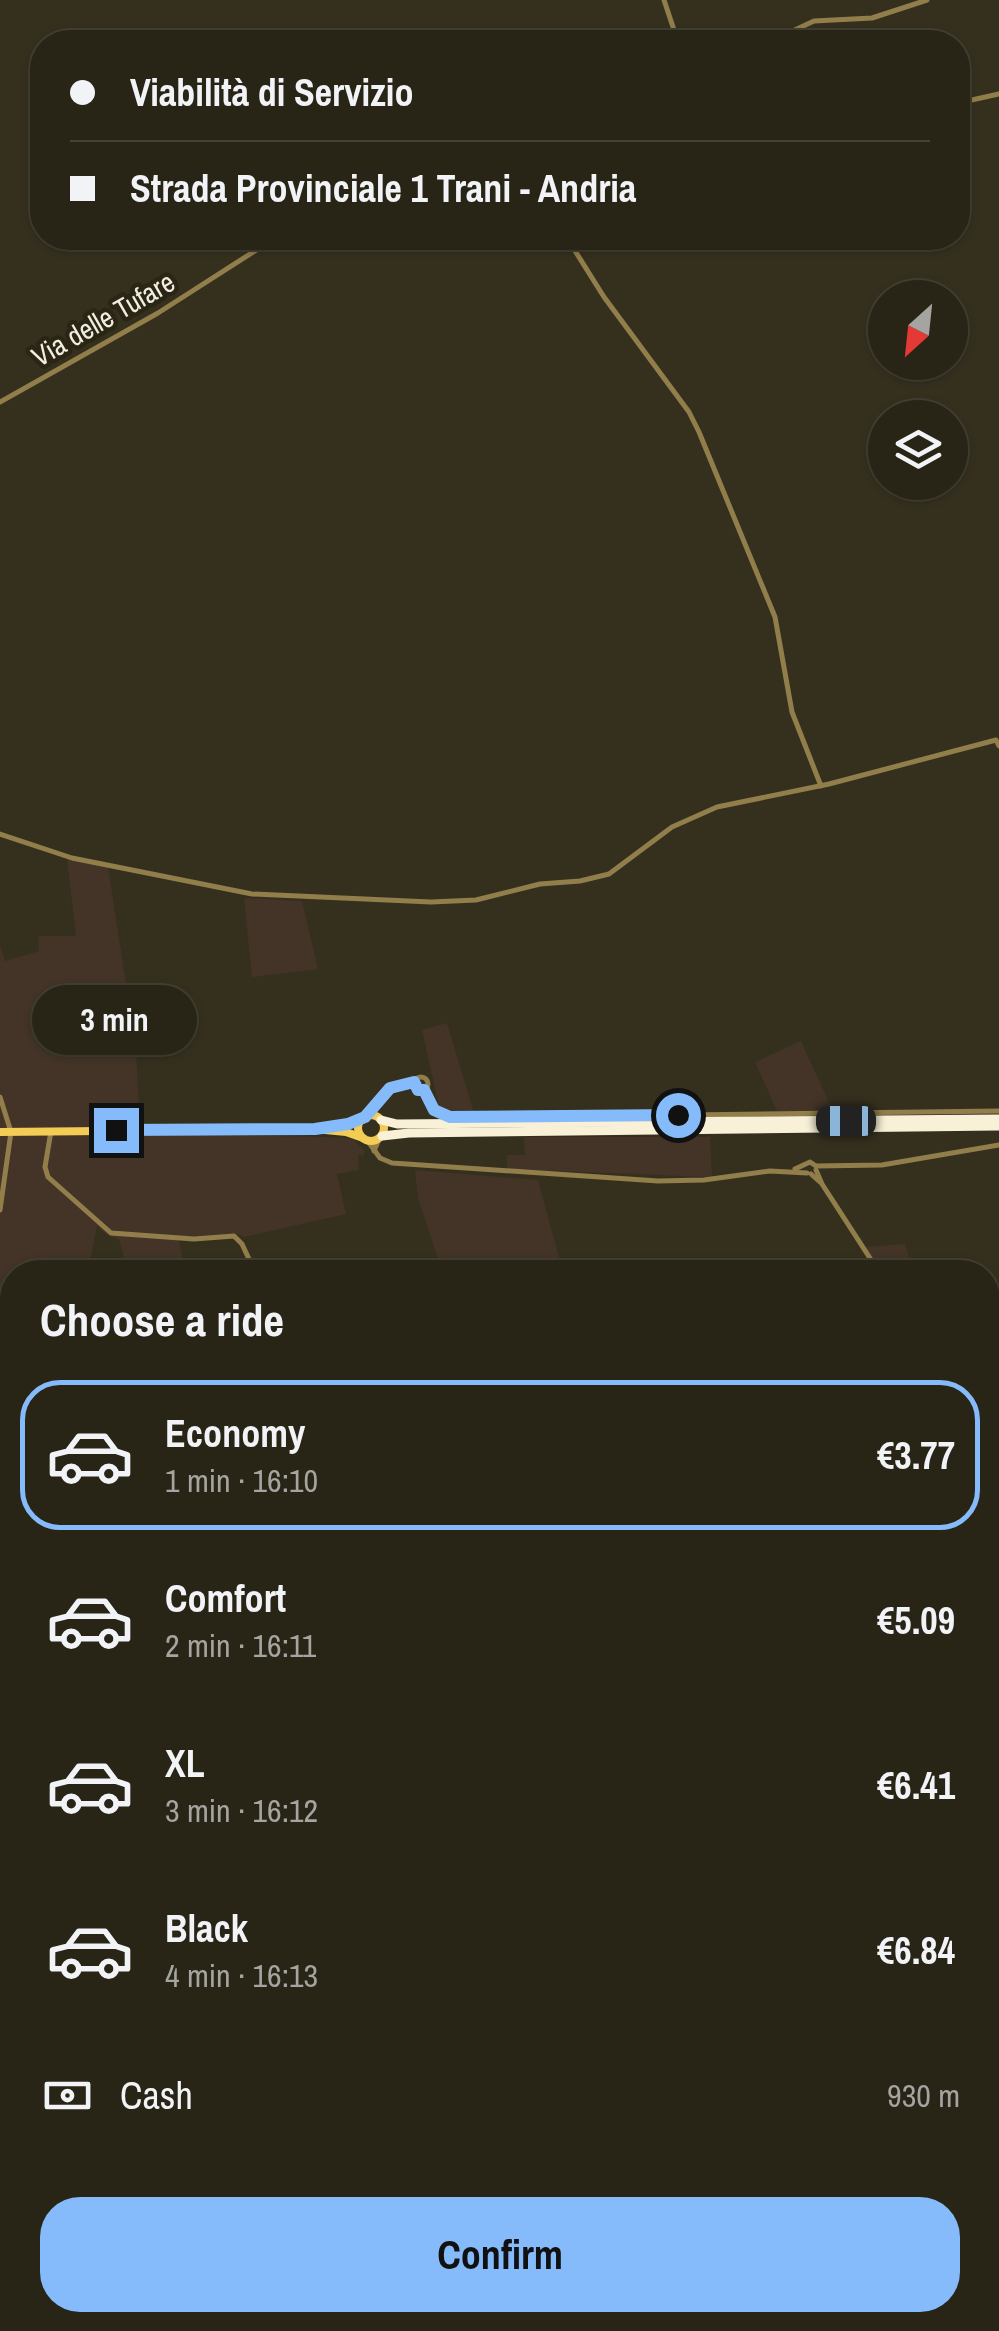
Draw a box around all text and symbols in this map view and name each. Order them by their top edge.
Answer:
text: Viabilità di Servizio [130,67,414,118]
text: Strada Provinciale 1 Trani - Andria [130,163,636,214]
street label: Via delle Tufare [24,263,182,375]
north arrow [868,280,968,380]
map controls [868,280,968,500]
button: layers [868,400,968,500]
callout: 3 min [34,985,198,1055]
text: 3 min [80,998,149,1041]
route start [656,1093,701,1138]
car [816,1106,876,1136]
route end [94,1108,139,1153]
text: Choose a ride [40,1289,284,1350]
text: Economy [165,1408,305,1459]
icon: car [45,1410,135,1500]
text: €3.77 [877,1430,955,1481]
text: 1 min · 16:10 [165,1459,318,1502]
text: Comfort [165,1573,286,1624]
icon: car [45,1575,135,1665]
text: €5.09 [877,1595,955,1646]
text: 2 min · 16:11 [165,1624,316,1667]
text: XL [165,1738,205,1789]
icon: car [45,1740,135,1830]
text: €6.41 [877,1760,955,1811]
text: 3 min · 16:12 [165,1789,318,1832]
text: Black [165,1903,248,1954]
icon: car [45,1905,135,1995]
text: €6.84 [877,1925,955,1976]
text: 4 min · 16:13 [165,1954,318,1997]
icon: cash [40,2068,95,2123]
text: Cash [120,2070,193,2121]
text: 930 m [887,2074,960,2117]
button: Confirm [40,2197,960,2312]

